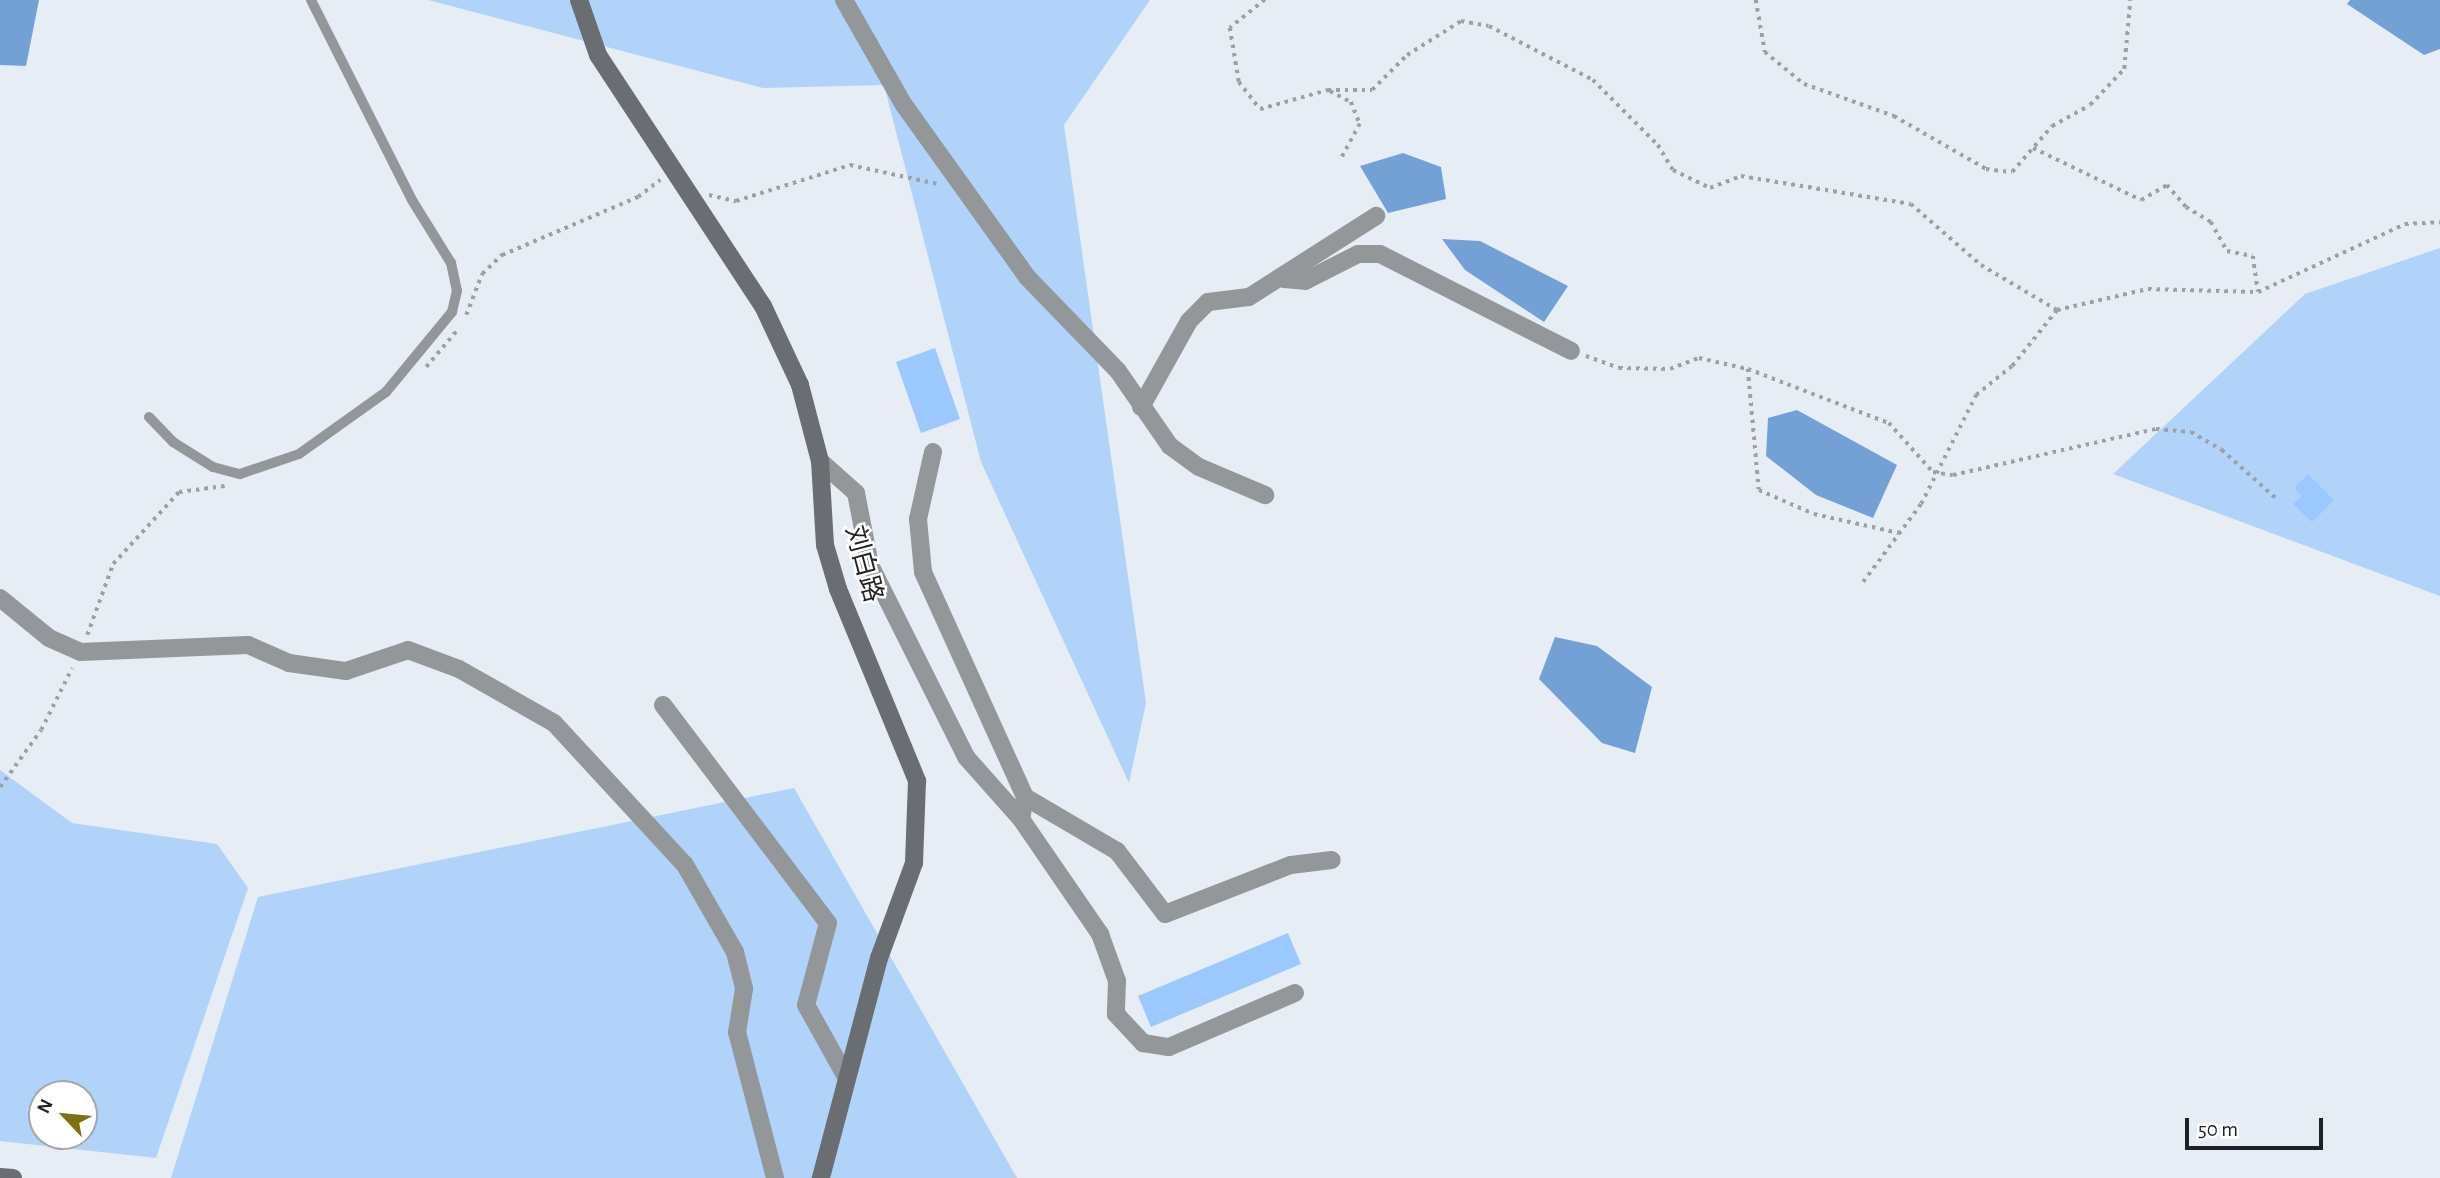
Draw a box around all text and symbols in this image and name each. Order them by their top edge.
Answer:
street label: 刘白路 [838,522,888,606]
north arrow [28,1080,98,1150]
text: N [34,1096,57,1117]
scale bar [2188,1104,2326,1148]
text: 50 m [2198,1119,2238,1140]

